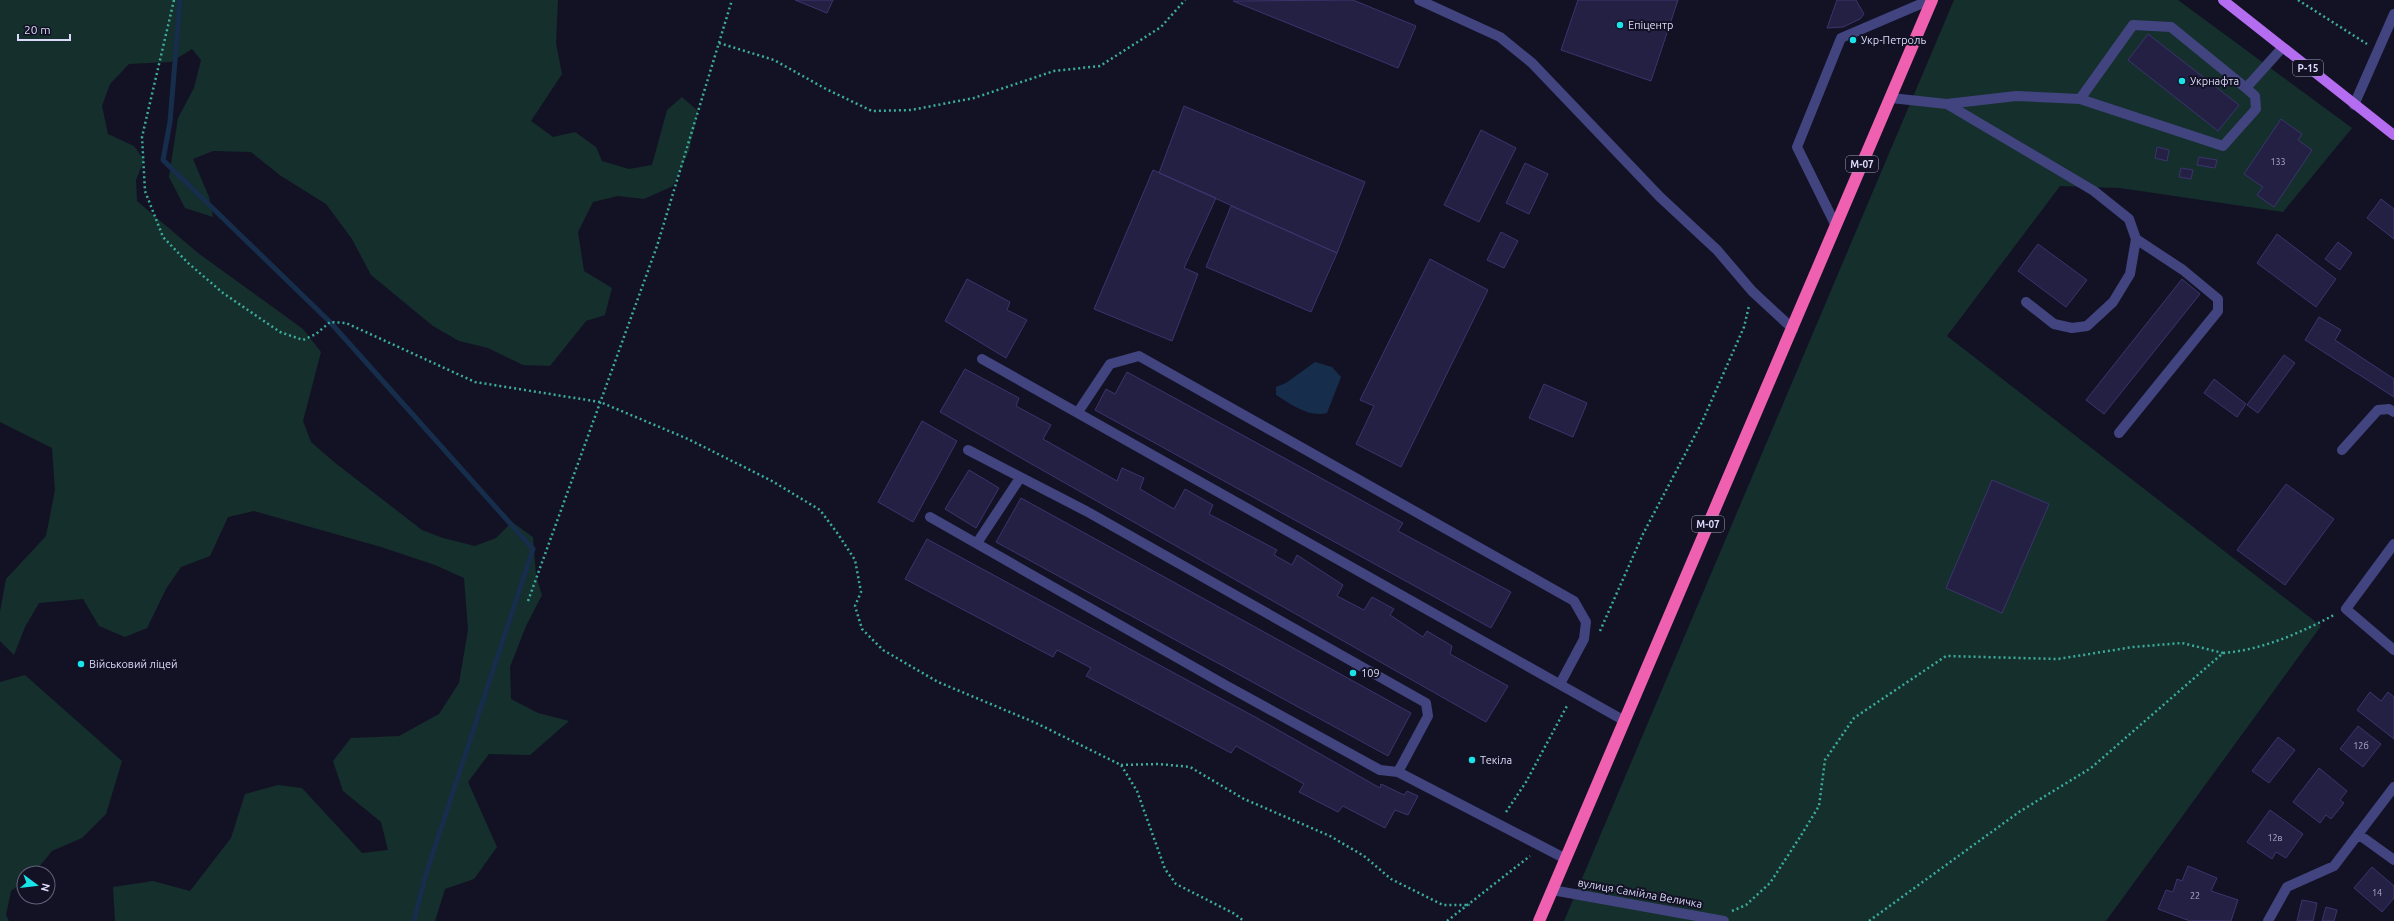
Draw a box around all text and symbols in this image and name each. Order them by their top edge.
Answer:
scale bar [18,16,70,42]
place label: Епіцентр [1628,19,1673,31]
marker: Епіцентр [1615,20,1625,30]
text: 20 m [24,23,51,36]
place label: Укр-Петроль [1861,34,1926,46]
marker: Укр-Петроль [1848,35,1858,45]
road number: Р-15 [2293,60,2323,76]
place label: Укрнафта [2190,75,2239,87]
marker: Укрнафта [2177,76,2187,86]
road number: М-07 [1846,156,1878,172]
house number: 133 [2270,157,2286,167]
road number: М-07 [1692,516,1724,532]
place label: Військовий ліцей [89,658,178,670]
marker: Військовий ліцей [76,659,86,669]
place label: 109 [1361,667,1380,679]
marker: 109 [1348,668,1358,678]
house number: 12б [2353,741,2369,751]
place label: Текіла [1480,754,1512,766]
marker: Текіла [1467,755,1477,765]
house number: 12в [2267,833,2283,843]
north arrow [16,865,56,905]
street label: вулиця Самійла Величка [1577,876,1703,910]
text: N [39,882,53,893]
house number: 14 [2372,888,2382,898]
house number: 22 [2190,891,2200,901]

